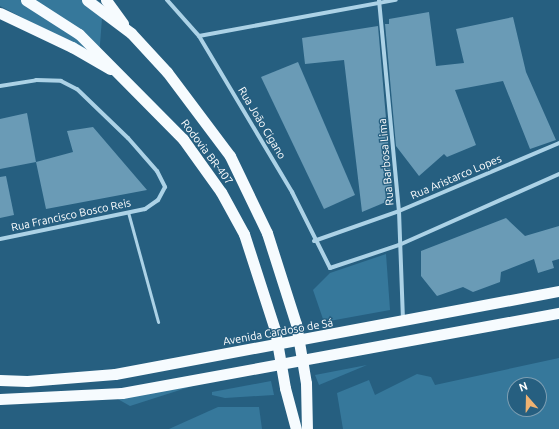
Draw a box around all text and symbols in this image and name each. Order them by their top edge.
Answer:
street label: Rua João Cigano [235,85,289,161]
street label: Rodovia BR-407 [178,117,236,187]
street label: Rua Barbosa Lima [376,118,396,206]
street label: Rua Aristarco Lopes [409,152,503,202]
street label: Rua Francisco Bosco Reis [10,196,132,234]
street label: Avenida Cardoso de Sá [222,316,334,348]
north arrow [507,377,547,417]
text: N [517,380,529,394]

